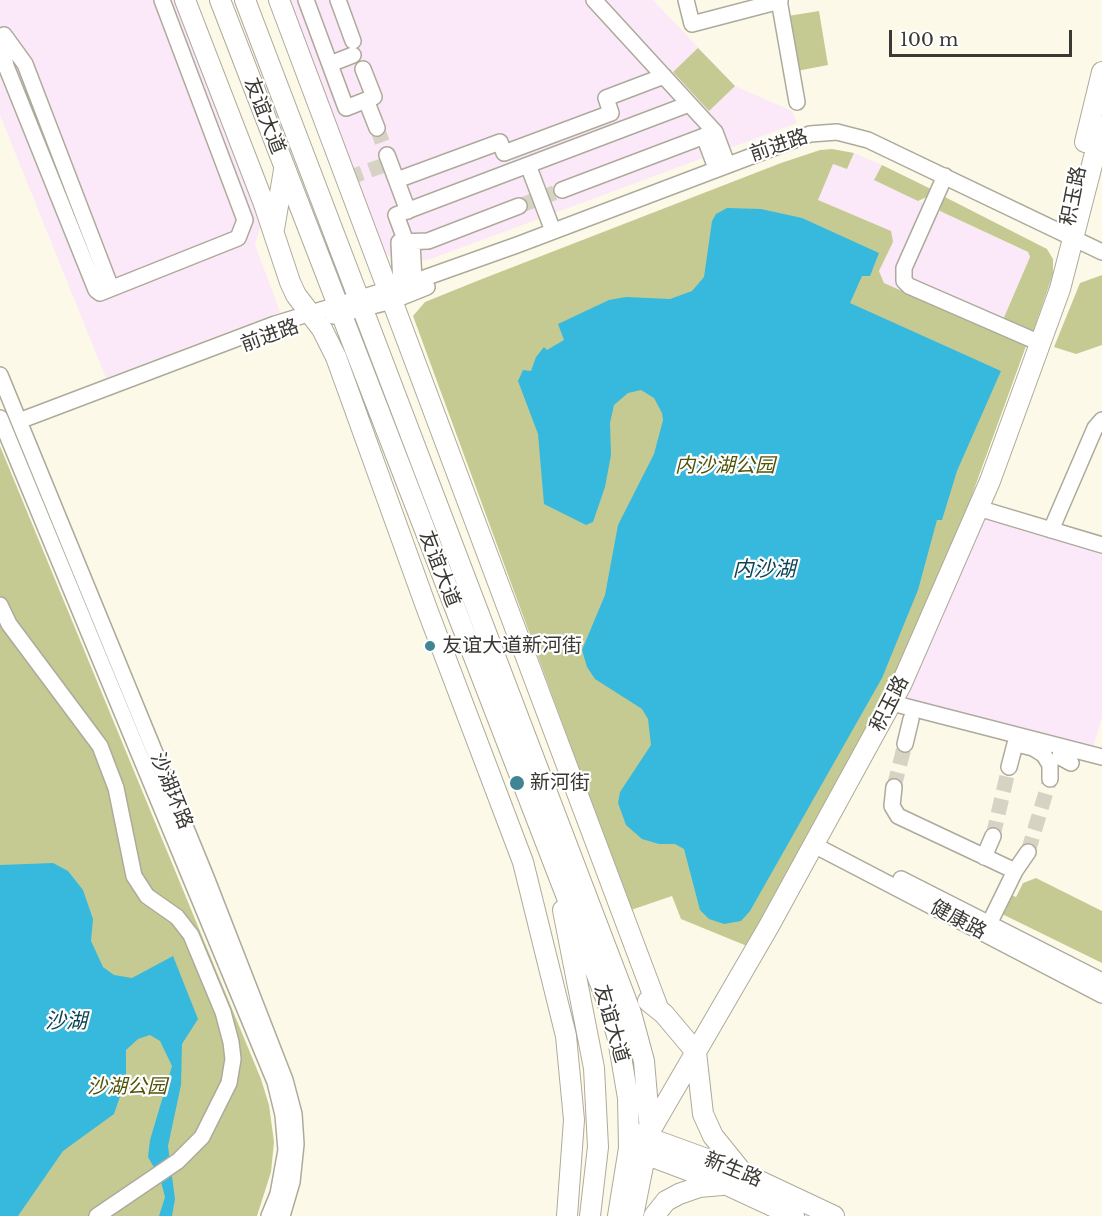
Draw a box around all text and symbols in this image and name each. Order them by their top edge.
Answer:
scale bar [892,18,1075,56]
text: 100 m [900,29,958,51]
street label: 友谊大道 [238,74,290,158]
street label: 前进路 [747,125,811,167]
street label: 积玉路 [1056,164,1092,228]
street label: 前进路 [238,314,302,358]
park label: 内沙湖公园 [675,454,775,478]
street label: 友谊大道 [413,527,465,611]
water label: 内沙湖 [733,557,795,583]
place label: 友谊大道新河街 [442,634,582,658]
marker: 友谊大道新河街 [423,639,437,653]
street label: 积玉路 [866,672,914,736]
street label: 沙湖环路 [145,749,197,833]
place label: 新河街 [530,771,590,795]
marker: 新河街 [508,774,526,792]
street label: 健康路 [926,895,990,945]
street label: 友谊大道 [588,982,634,1066]
water label: 沙湖 [45,1009,87,1035]
park label: 沙湖公园 [87,1075,167,1099]
street label: 新生路 [701,1148,765,1192]

